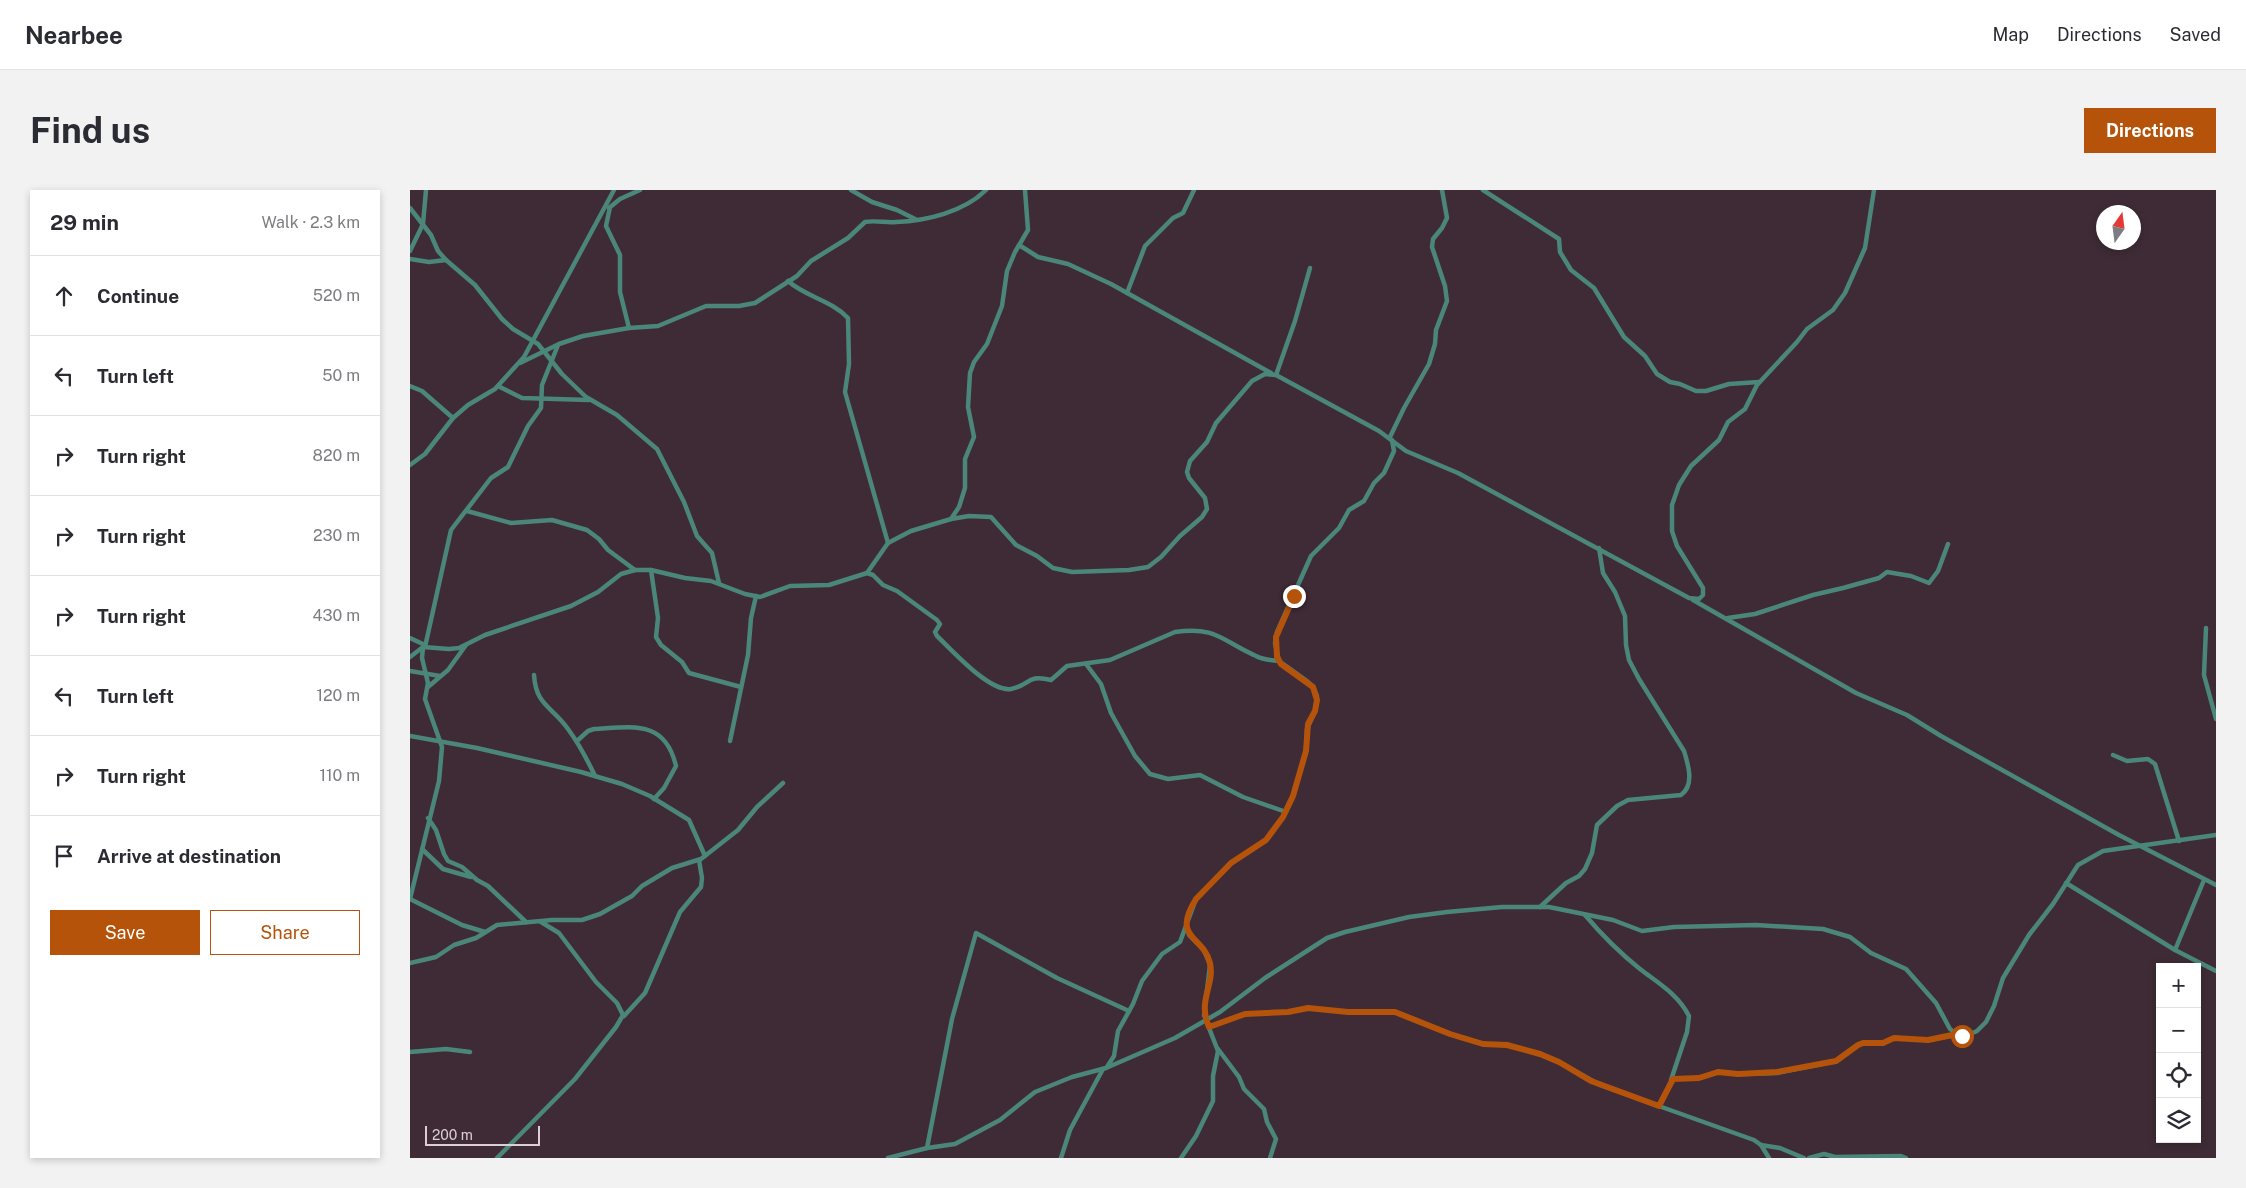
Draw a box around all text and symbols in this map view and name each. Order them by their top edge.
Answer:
text: Nearbee [25,21,123,49]
text: Map [1992,24,2029,45]
text: Directions [2057,24,2142,45]
text: Saved [2170,24,2221,45]
button: Directions [2084,108,2216,153]
text: Find us [30,110,150,151]
north arrow [2096,205,2141,250]
text: 29 min [50,210,119,235]
text: Walk · 2.3 km [262,213,360,232]
icon: ahead [50,282,78,310]
text: Continue [97,285,179,307]
text: 520 m [313,286,360,305]
icon: left [50,362,78,390]
text: Turn left [97,365,174,387]
text: 50 m [322,366,360,385]
icon: right [50,442,78,470]
text: Turn right [97,445,186,467]
text: 820 m [313,446,360,465]
icon: right [50,522,78,550]
text: Turn right [97,525,186,547]
text: 230 m [313,526,360,545]
route end [1283,585,1306,608]
icon: right [50,602,78,630]
text: Turn right [97,605,186,627]
text: 430 m [312,606,360,625]
icon: left [50,682,78,710]
text: Turn left [97,685,174,707]
text: 120 m [316,686,360,705]
icon: right [50,762,78,790]
text: Turn right [97,765,186,787]
text: 110 m [319,766,360,785]
icon: arrive [50,842,78,870]
text: Arrive at destination [97,845,281,867]
button: Save [50,910,200,955]
button: Share [210,910,360,955]
map controls [2156,963,2201,1143]
button: + [2156,963,2201,1008]
button: − [2156,1008,2201,1053]
route start [1951,1025,1974,1048]
button: locate [2156,1053,2201,1098]
button: layers [2156,1098,2201,1143]
scale bar [425,1123,540,1146]
text: 200 m [432,1127,473,1143]

